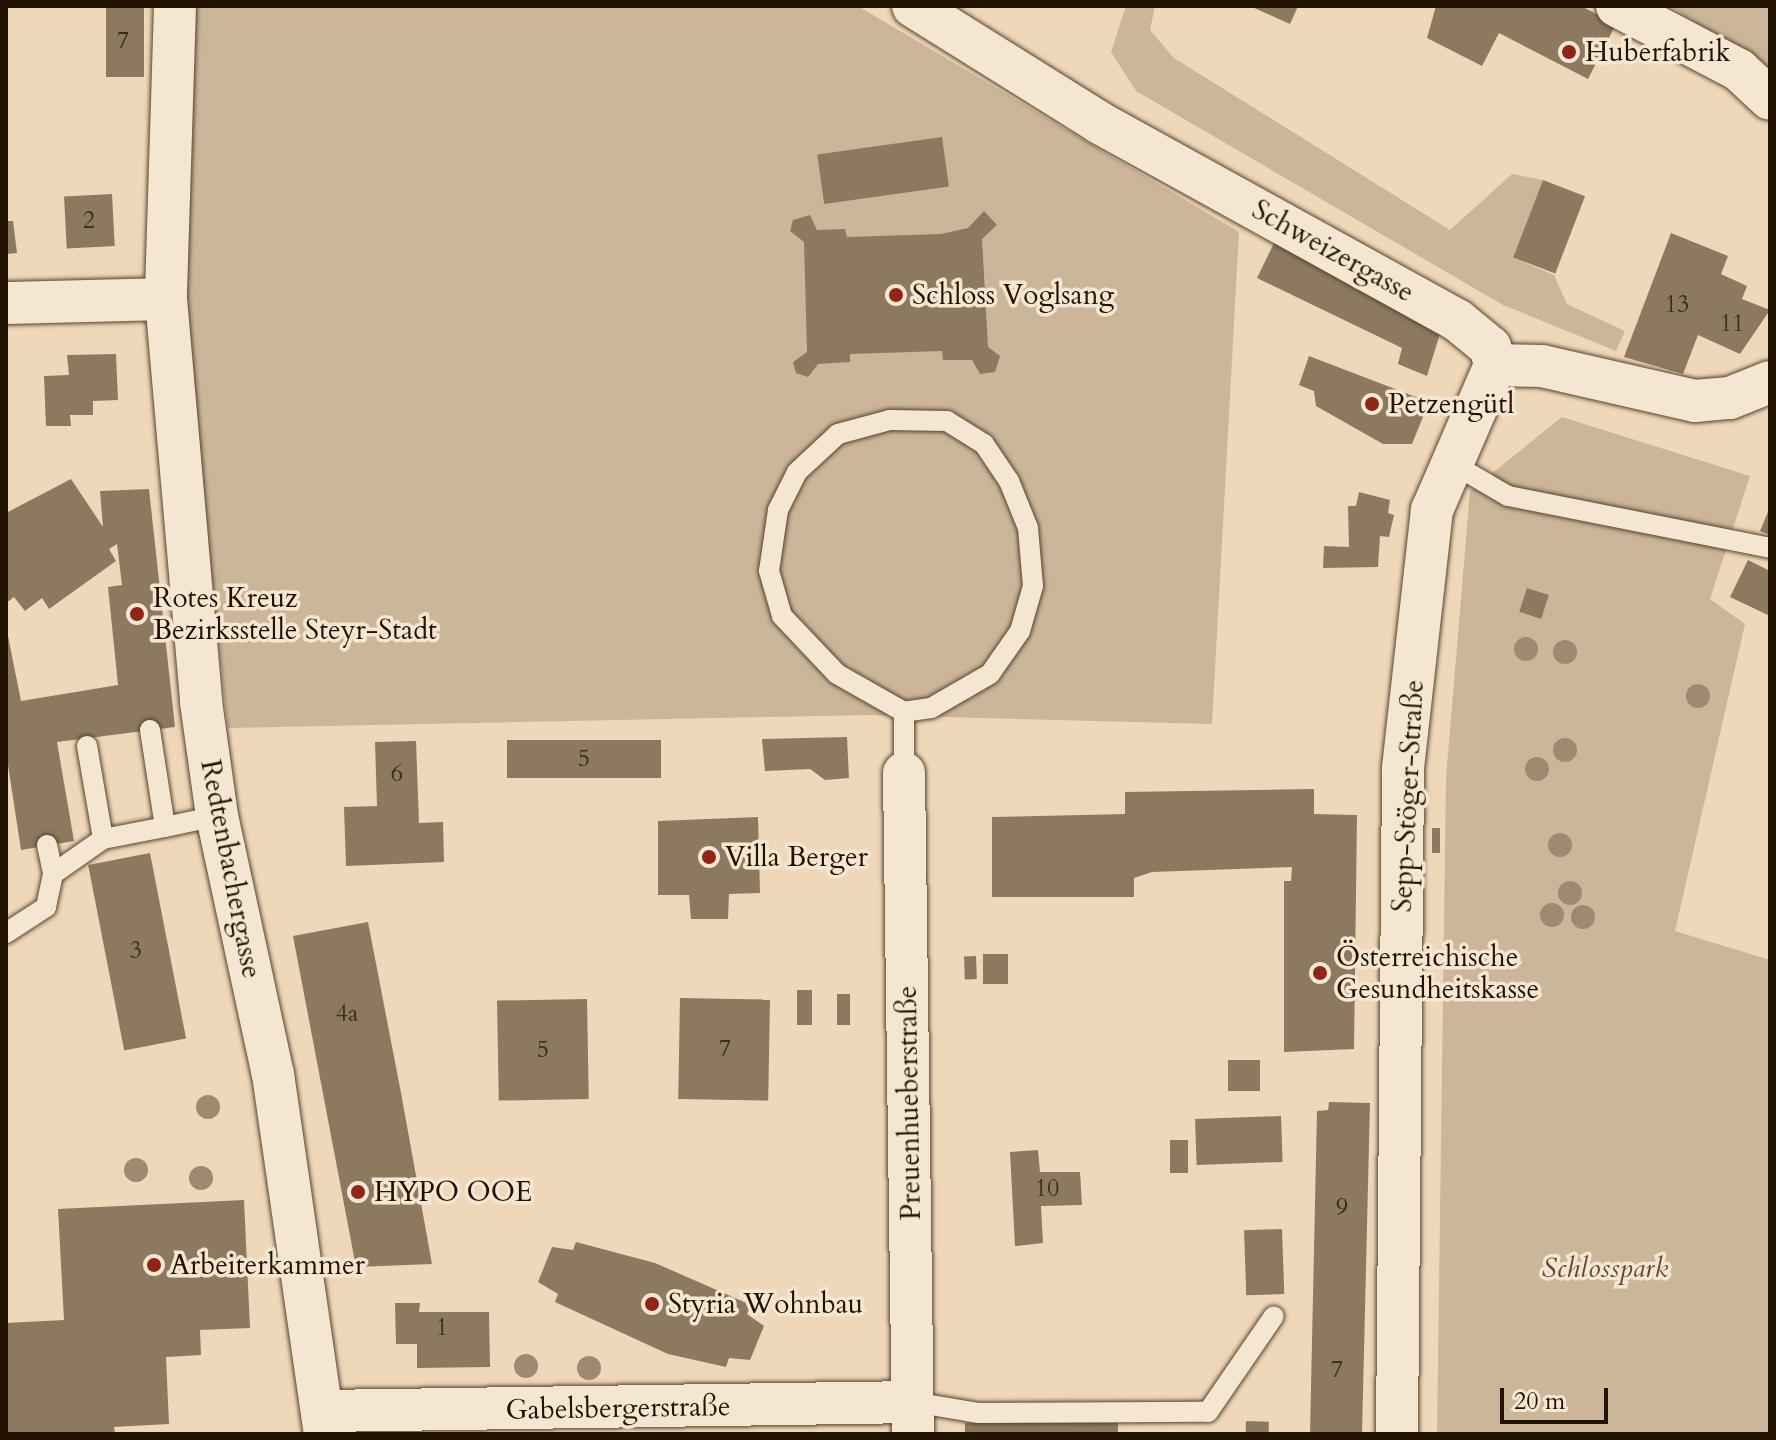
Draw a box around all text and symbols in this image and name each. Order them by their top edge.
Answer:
house number: 7 [117,27,129,55]
place label: Huberfabrik [1585,35,1730,69]
marker: Huberfabrik [1560,43,1578,61]
street label: Schweizergasse [1246,193,1420,309]
house number: 2 [83,207,95,235]
place label: Schloss Voglsang [912,278,1114,312]
marker: Schloss Voglsang [887,286,905,304]
house number: 13 [1665,291,1689,319]
house number: 11 [1720,310,1744,338]
place label: Petzengütl [1388,387,1514,421]
marker: Petzengütl [1363,395,1381,413]
place label: Rotes Kreuz Bezirksstelle Steyr-Stadt [153,581,437,647]
marker: Rotes Kreuz Bezirksstelle Steyr-Stadt [128,605,146,623]
street label: Sepp-Stöger-Straße [1385,679,1431,913]
house number: 5 [578,745,590,773]
street label: Redtenbachergasse [193,757,269,981]
house number: 6 [391,760,403,788]
place label: Villa Berger [725,840,868,874]
marker: Villa Berger [700,848,718,866]
house number: 3 [130,937,142,965]
place label: Österreichische Gesundheitskasse [1336,940,1539,1006]
marker: Österreichische Gesundheitskasse [1311,964,1329,982]
street label: Preuenhueberstraße [890,985,928,1221]
house number: 4a [336,1000,358,1028]
house number: 7 [719,1035,731,1063]
house number: 5 [537,1036,549,1064]
place label: HYPO OOE [374,1175,532,1209]
house number: 10 [1035,1175,1059,1203]
marker: HYPO OOE [349,1183,367,1201]
house number: 9 [1336,1194,1348,1222]
place label: Arbeiterkammer [170,1248,365,1282]
park label: Schlosspark [1542,1251,1668,1285]
marker: Arbeiterkammer [145,1256,163,1274]
place label: Styria Wohnbau [668,1287,863,1321]
marker: Styria Wohnbau [643,1295,661,1313]
house number: 1 [436,1314,448,1342]
house number: 7 [1331,1356,1343,1384]
scale bar [1504,1372,1612,1422]
text: 20 m [1514,1385,1565,1418]
street label: Gabelsbergerstraße [505,1389,731,1427]

